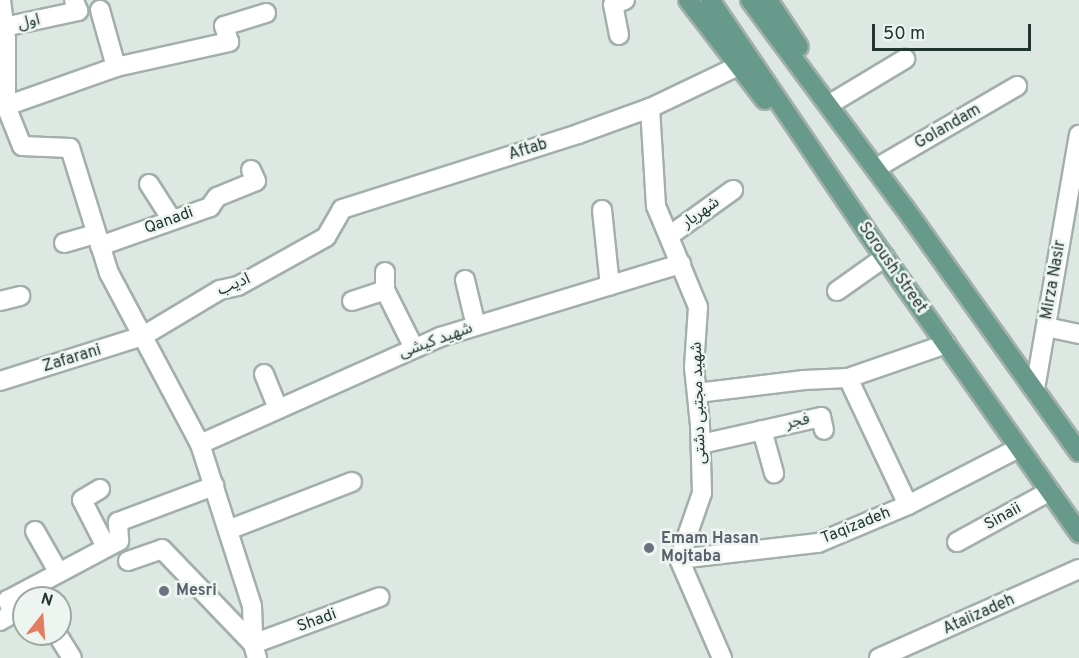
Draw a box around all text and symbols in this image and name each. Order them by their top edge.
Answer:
street label: اول [16,10,42,34]
scale bar [875,12,1034,50]
text: 50 m [883,23,925,46]
street label: Golandam [912,100,984,154]
street label: Aftab [506,135,550,165]
street label: شهریار [678,193,724,233]
street label: Qanadi [142,203,196,239]
street label: Soroush Street [854,219,930,317]
street label: Mirza Nasir [1038,239,1070,321]
street label: ادیب [215,270,253,300]
street label: شهید کیشی [397,319,475,363]
street label: Zafarani [40,341,104,377]
street label: شهید مجتبی دشتی [687,342,711,464]
street label: فجر [784,410,812,434]
street label: Sinaii [981,499,1025,535]
street label: Taqizadeh [818,503,894,549]
place label: Emam Hasan Mojtaba [661,529,759,567]
marker: Emam Hasan Mojtaba [642,541,656,555]
place label: Mesri [176,581,217,601]
marker: Mesri [157,584,171,598]
north arrow [12,586,72,646]
text: N [38,589,55,612]
street label: Ataiizadeh [940,591,1018,639]
street label: Shadi [295,605,339,637]

